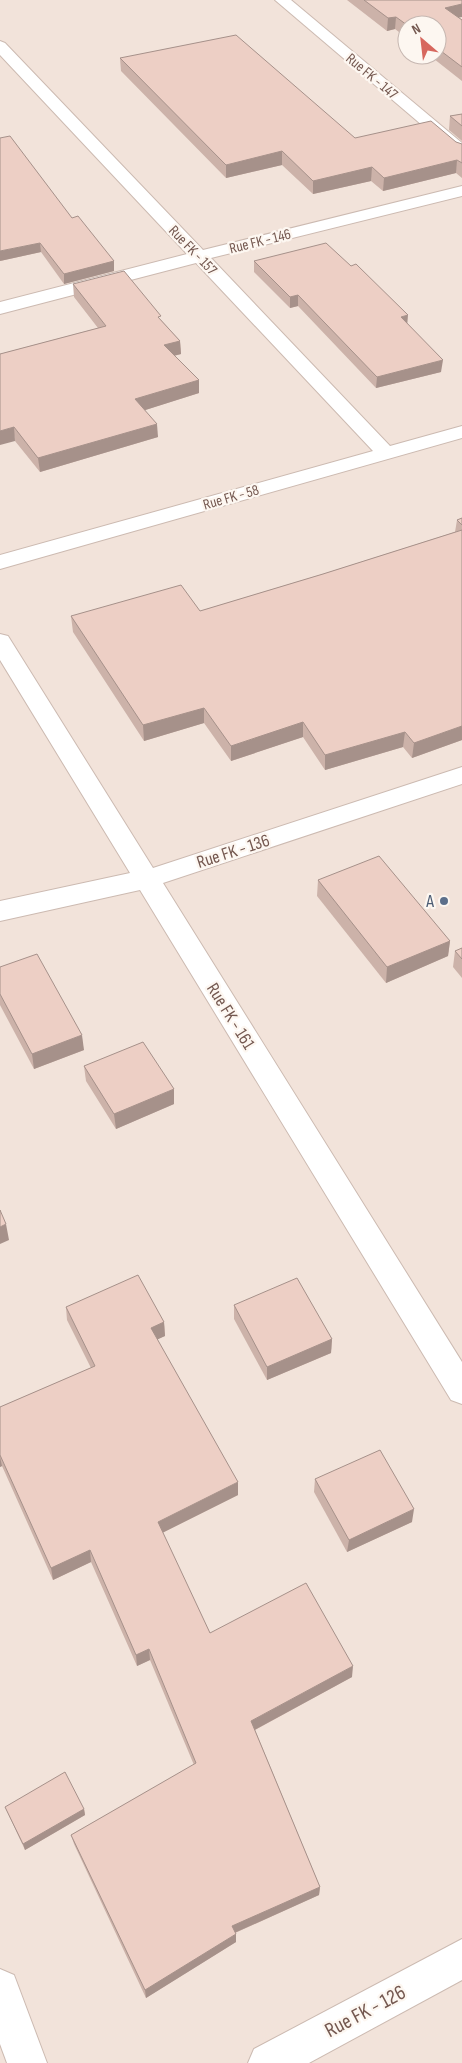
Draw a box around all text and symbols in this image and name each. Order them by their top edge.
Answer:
north arrow [397,15,447,65]
text: N [409,20,423,38]
street label: Rue FK - 147 [342,49,402,104]
street label: Rue FK - 157 [164,221,221,279]
street label: Rue FK - 146 [227,225,293,258]
street label: Rue FK - 58 [201,480,261,515]
street label: Rue FK - 136 [194,830,272,873]
place label: A [425,891,434,912]
marker: A [438,895,450,907]
street label: Rue FK - 161 [202,979,259,1054]
street label: Rue FK - 126 [321,1980,410,2043]

